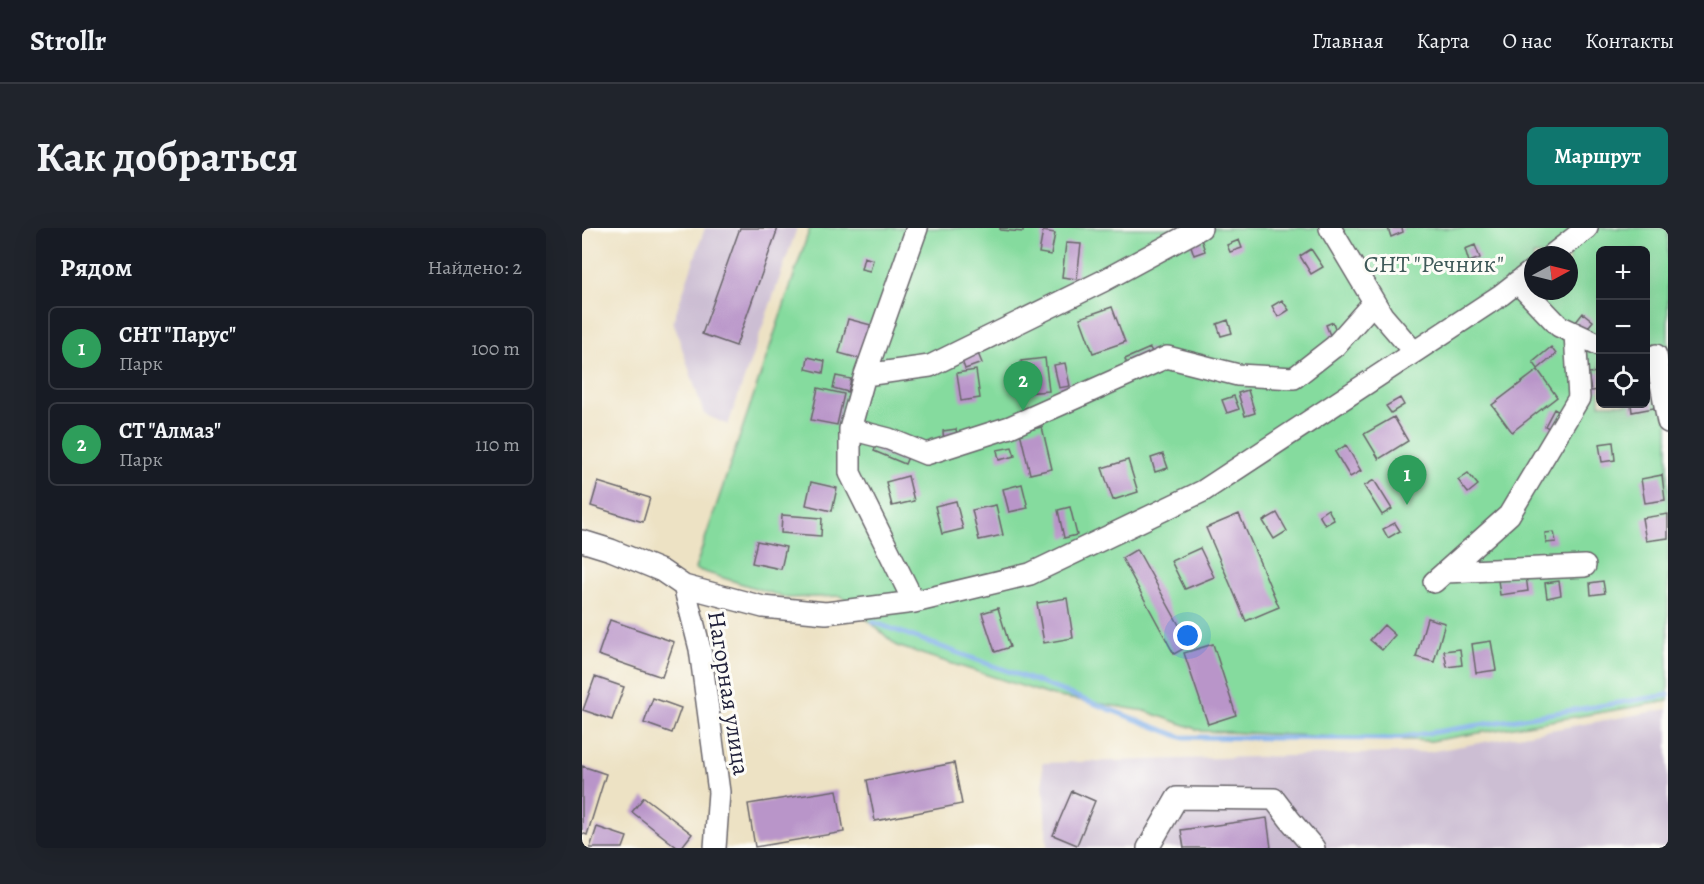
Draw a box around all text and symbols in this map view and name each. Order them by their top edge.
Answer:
text: Strollr [30,22,106,60]
text: Главная [1312,27,1384,55]
text: Карта [1417,27,1469,55]
text: О нас [1502,27,1552,55]
text: Контакты [1585,27,1674,55]
button: Маршрут [1527,127,1668,185]
text: Как добраться [36,128,298,185]
north arrow [1524,246,1578,300]
map controls [1596,246,1650,408]
button: + [1596,246,1650,300]
park label: СНТ "Речник" [1364,248,1504,280]
text: Рядом [60,250,132,285]
text: Найдено: 2 [427,254,522,281]
button: − [1596,300,1650,354]
text: СНТ "Парус" [119,320,236,350]
text: 1 [78,335,85,362]
text: 100 m [471,335,520,362]
text: Парк [119,350,163,377]
button: locate [1596,354,1650,408]
pin: 2 [1004,362,1042,411]
text: СТ "Алмаз" [119,416,221,446]
text: 2 [77,431,86,458]
text: 110 m [475,431,520,458]
text: Парк [119,446,163,473]
pin: 1 [1388,456,1426,505]
street label: Нагорная улица [700,608,758,778]
your location [1173,621,1202,650]

